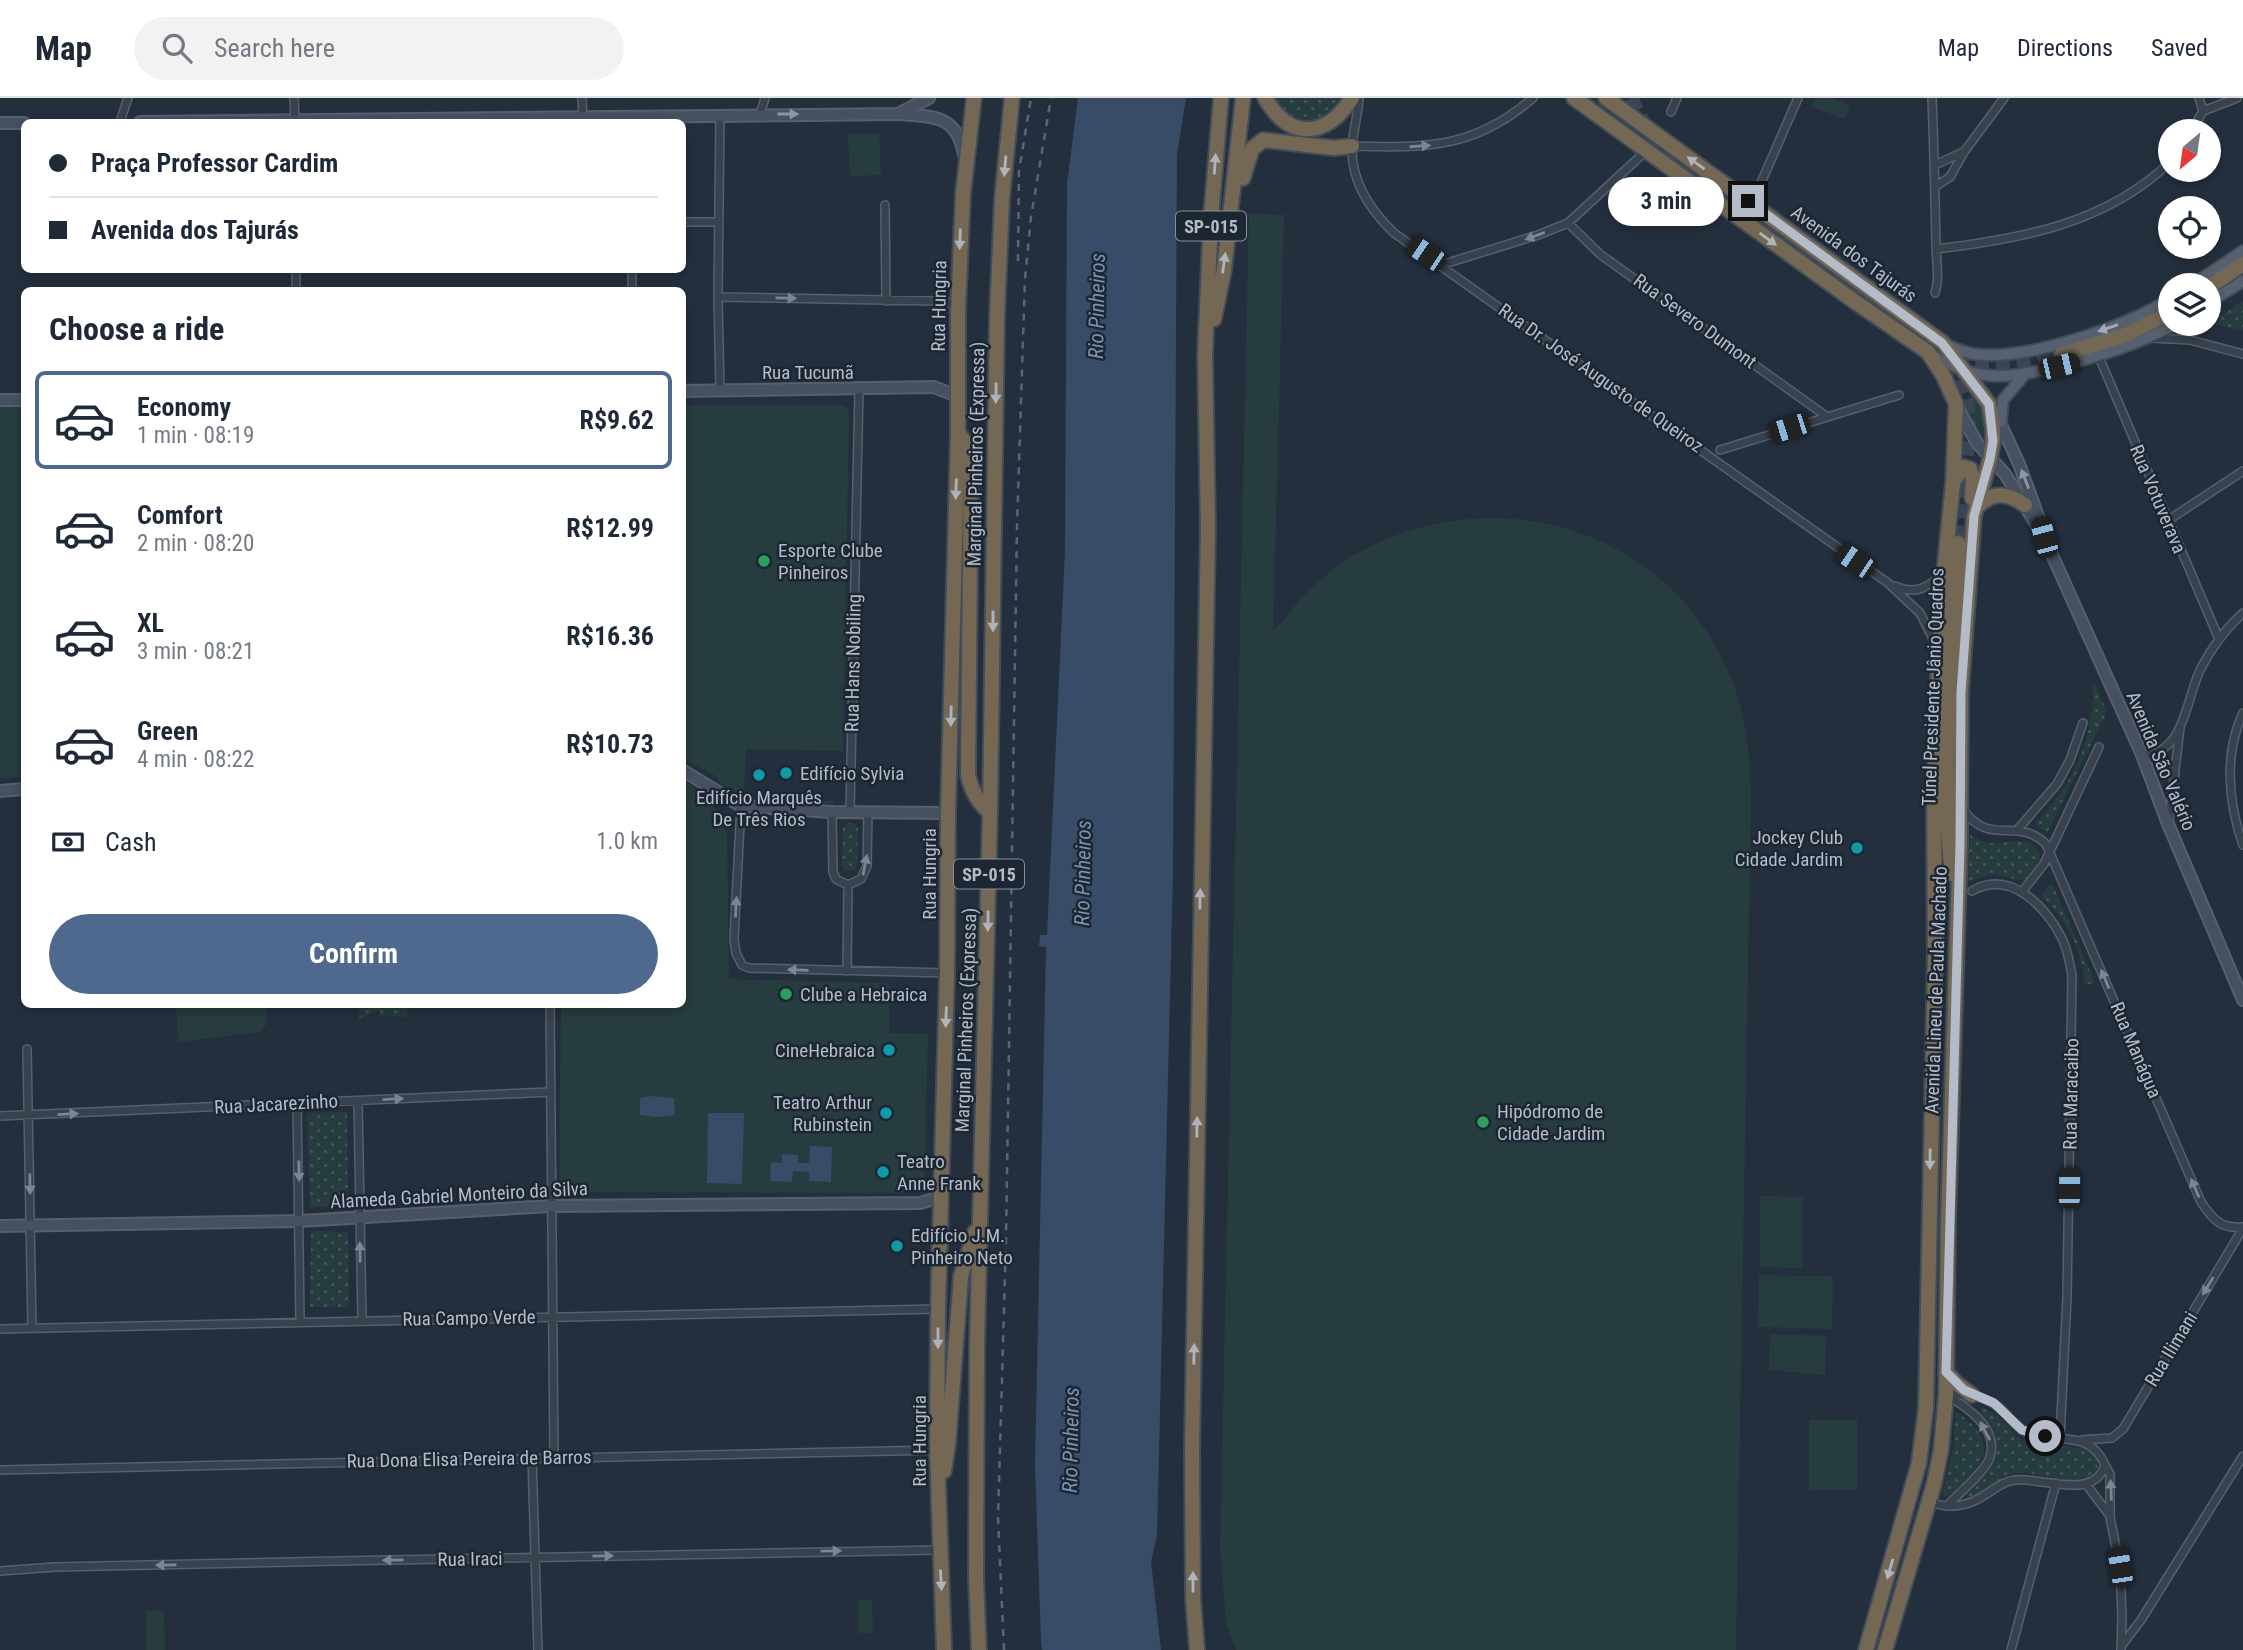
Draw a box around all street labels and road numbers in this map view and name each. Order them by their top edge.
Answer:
street label: Avenida dos Tajurás [1787,201,1921,307]
road number: SP-015 [1176,211,1246,240]
street label: Rua Hungria [927,260,951,352]
street label: Rua Severo Dumont [1629,269,1761,373]
street label: Rua Dr. José Augusto de Queiroz [1494,298,1708,458]
street label: Marginal Pinheiros (Expressa) [963,341,989,567]
street label: Rua Tucumã [762,361,854,384]
street label: Rua Votuverava [2125,441,2191,557]
street label: Túnel Presidente Jânio Quadros [1917,568,1949,806]
street label: Rua Hans Nobiling [840,594,866,732]
street label: Avenida São Valério [2121,688,2201,834]
street label: Rua Hungria [918,828,941,920]
road number: SP-015 [954,860,1024,888]
street label: Avenida Lineu de Paula Machado [1920,866,1952,1114]
street label: Marginal Pinheiros (Expressa) [951,907,981,1133]
street label: Rua Manágua [2105,998,2167,1102]
street label: Rua Maracaibo [2059,1038,2083,1150]
street label: Rua Jacarezinho [213,1089,339,1119]
street label: Alameda Gabriel Monteiro da Silva [330,1177,588,1213]
street label: Rua Campo Verde [402,1305,536,1331]
street label: Rua Ilimani [2140,1307,2202,1391]
street label: Rua Hungria [908,1395,931,1487]
street label: Rua Dona Elisa Pereira de Barros [346,1445,592,1473]
street label: Rua Iraci [437,1547,503,1571]

